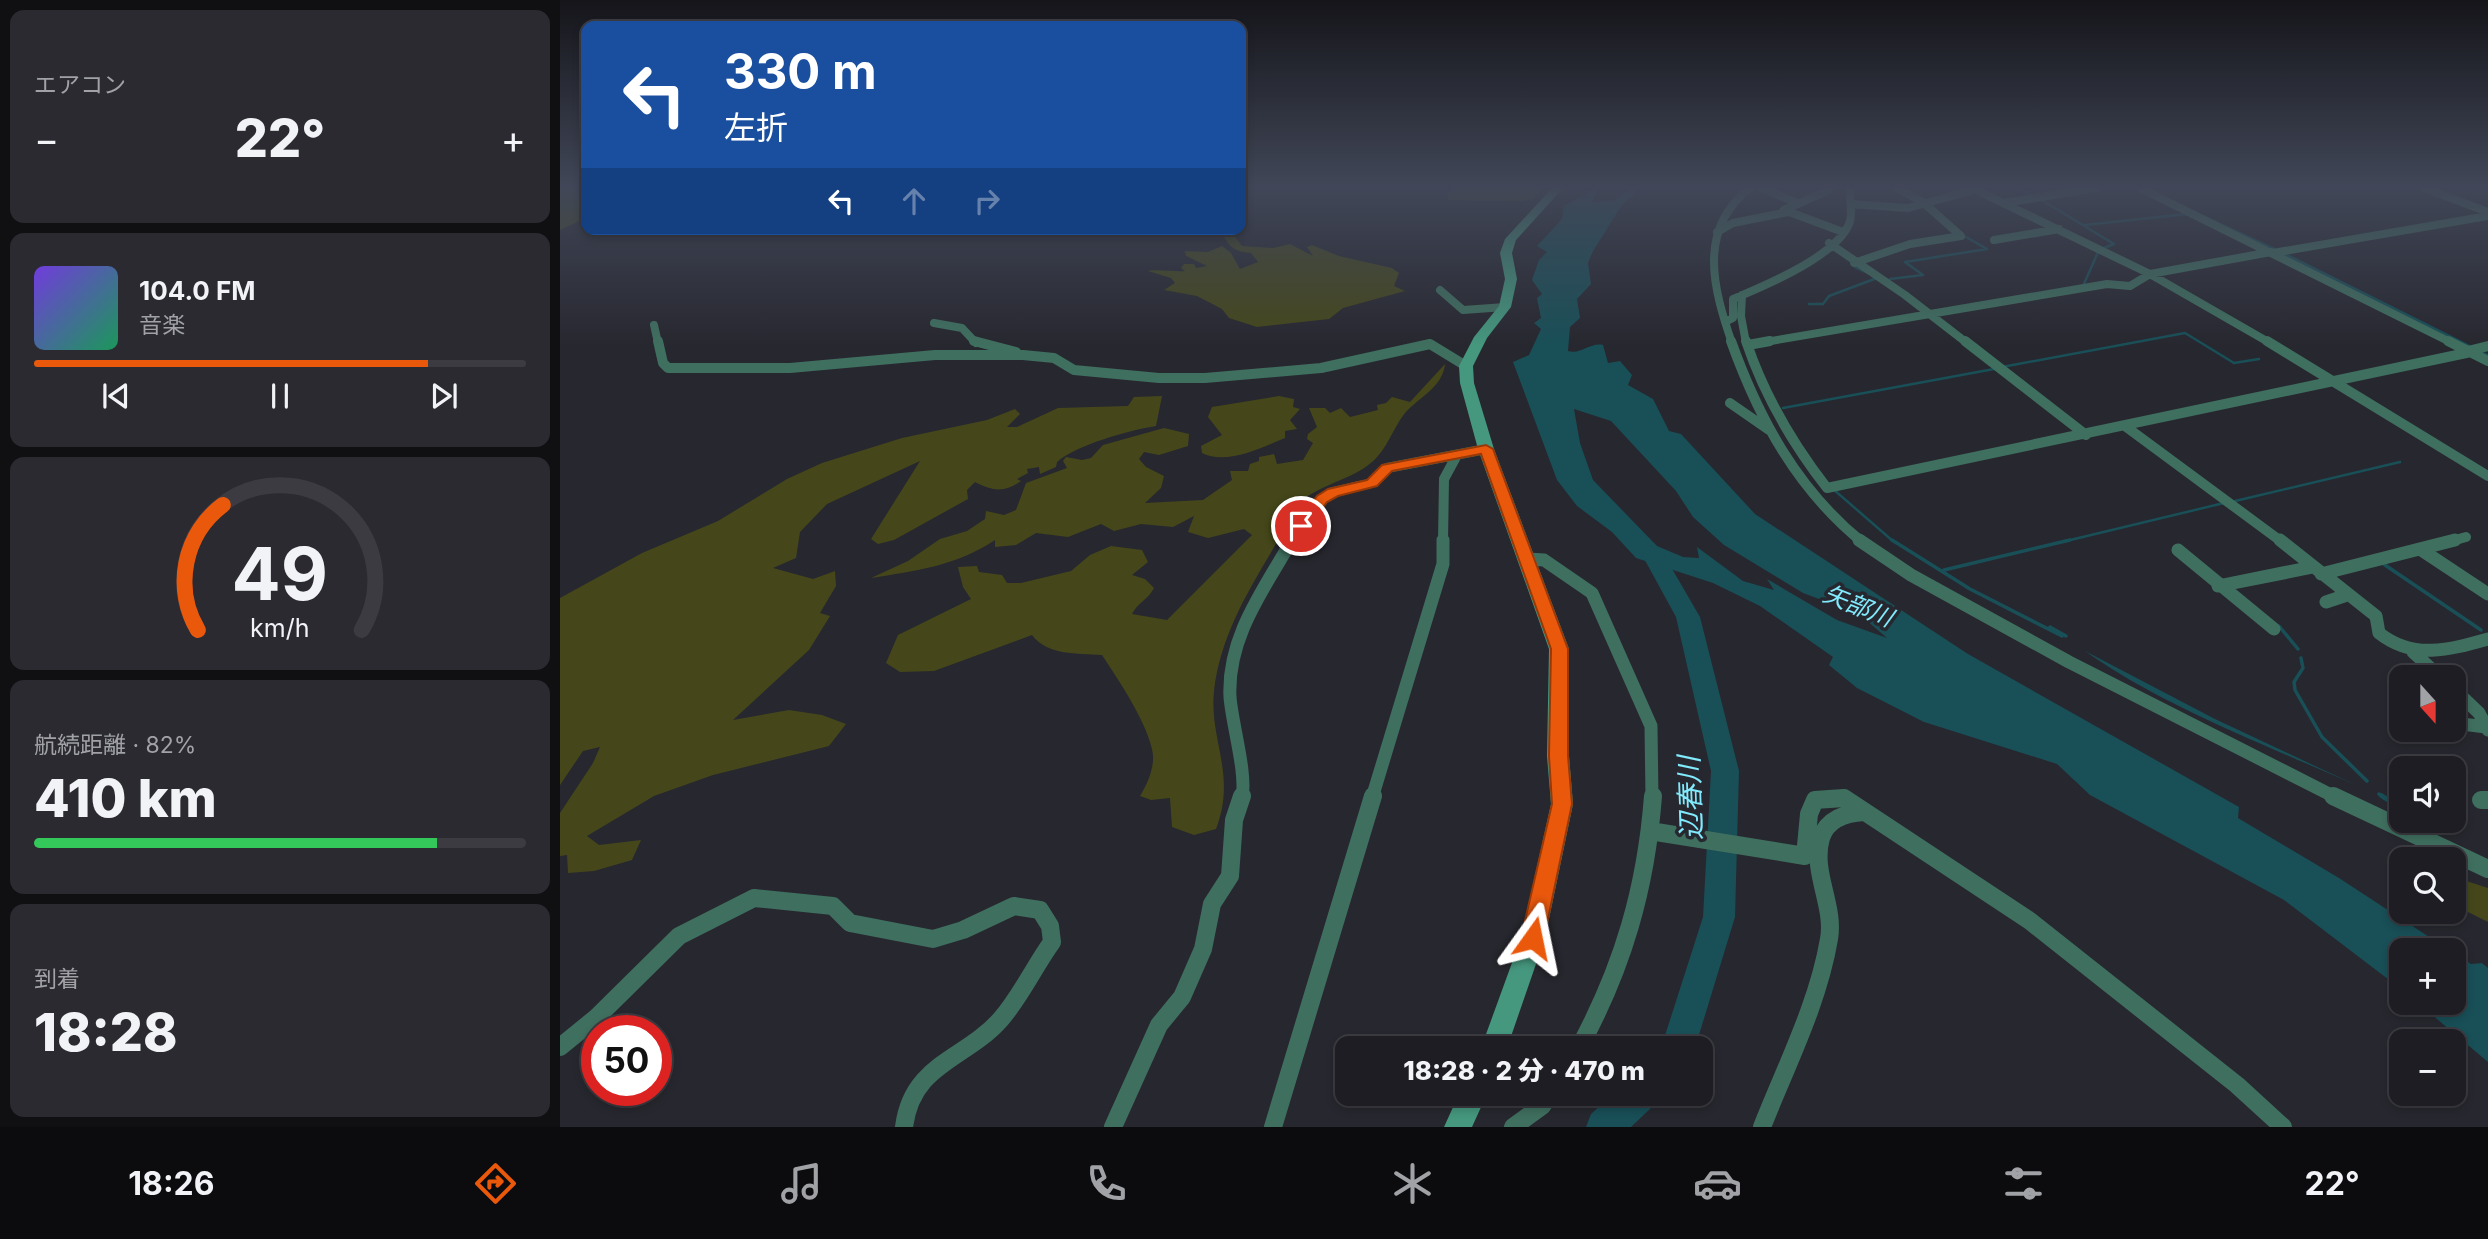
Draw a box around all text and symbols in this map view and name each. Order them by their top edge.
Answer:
text: 330 m [724,42,877,101]
icon: left [609,49,700,140]
text: エアコン [34,71,126,99]
text: 22° [235,107,325,170]
text: 左折 [724,108,788,147]
text: − [34,116,59,162]
text: + [501,116,526,162]
icon: left [822,182,860,220]
icon: ahead [895,182,933,220]
icon: right [968,182,1006,220]
text: 104.0 FM [139,275,256,306]
text: 音楽 [139,311,185,339]
icon: previous [97,377,135,415]
icon: pause [261,377,299,415]
icon: next [425,377,463,415]
pin [1271,496,1331,556]
icon: arrive [1282,507,1320,545]
text: 49 [232,529,328,618]
water label: 矢部川 [1819,579,1900,634]
text: km/h [250,612,310,642]
north arrow [2389,665,2466,742]
map controls [2389,665,2466,1106]
text: 航続距離 · 82% [34,731,196,759]
water label: 辺春川 [1671,752,1708,841]
button: sound [2389,756,2466,833]
text: 410 km [34,767,217,830]
button: search [2389,847,2466,924]
position arrow [1496,901,1570,975]
button: + [2389,938,2466,1015]
text: 到着 [34,965,80,993]
text: 18:28 [34,1001,178,1064]
speed limit sign: 50 [581,1015,672,1106]
button: − [2389,1029,2466,1106]
text: 18:28 · 2 分 · 470 m [1403,1055,1645,1086]
icon: directions [471,1159,520,1208]
icon: music [777,1159,826,1208]
icon: phone [1082,1159,1131,1208]
icon: climate [1388,1159,1437,1208]
icon: car [1693,1159,1742,1208]
icon: filters [1999,1159,2048,1208]
text: 18:26 [128,1164,215,1203]
text: 22° [2305,1164,2360,1203]

